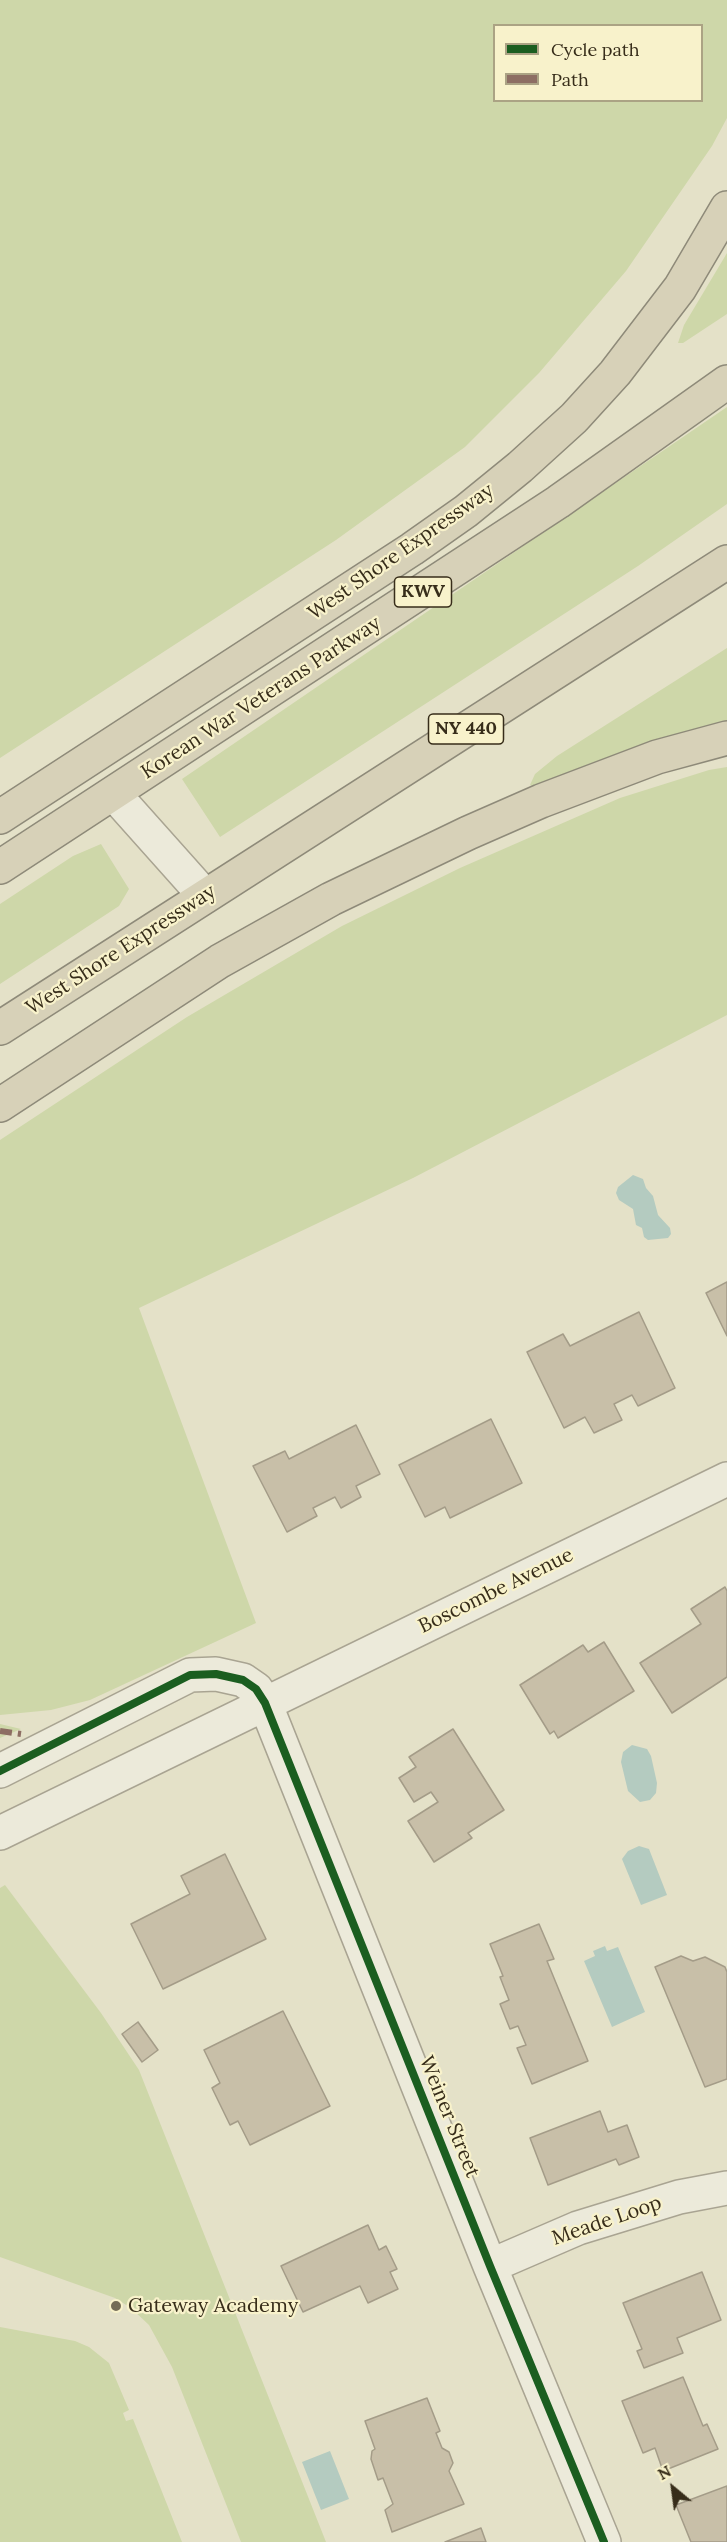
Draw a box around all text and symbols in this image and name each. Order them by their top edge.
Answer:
legend [493,24,703,102]
text: Cycle path [551,38,640,61]
text: Path [551,68,589,91]
street label: West Shore Expressway [304,479,498,625]
road number: KWV [394,577,452,607]
street label: Korean War Veterans Parkway [137,612,385,784]
road number: NY 440 [428,714,504,744]
street label: West Shore Expressway [22,880,220,1020]
street label: Boscombe Avenue [415,1543,577,1639]
street label: Weiner Street [414,2053,484,2181]
street label: Meade Loop [549,2191,665,2251]
place label: Gateway Academy [128,2294,298,2318]
marker: Gateway Academy [109,2299,123,2313]
north arrow [643,2458,703,2518]
text: N [654,2461,675,2484]

